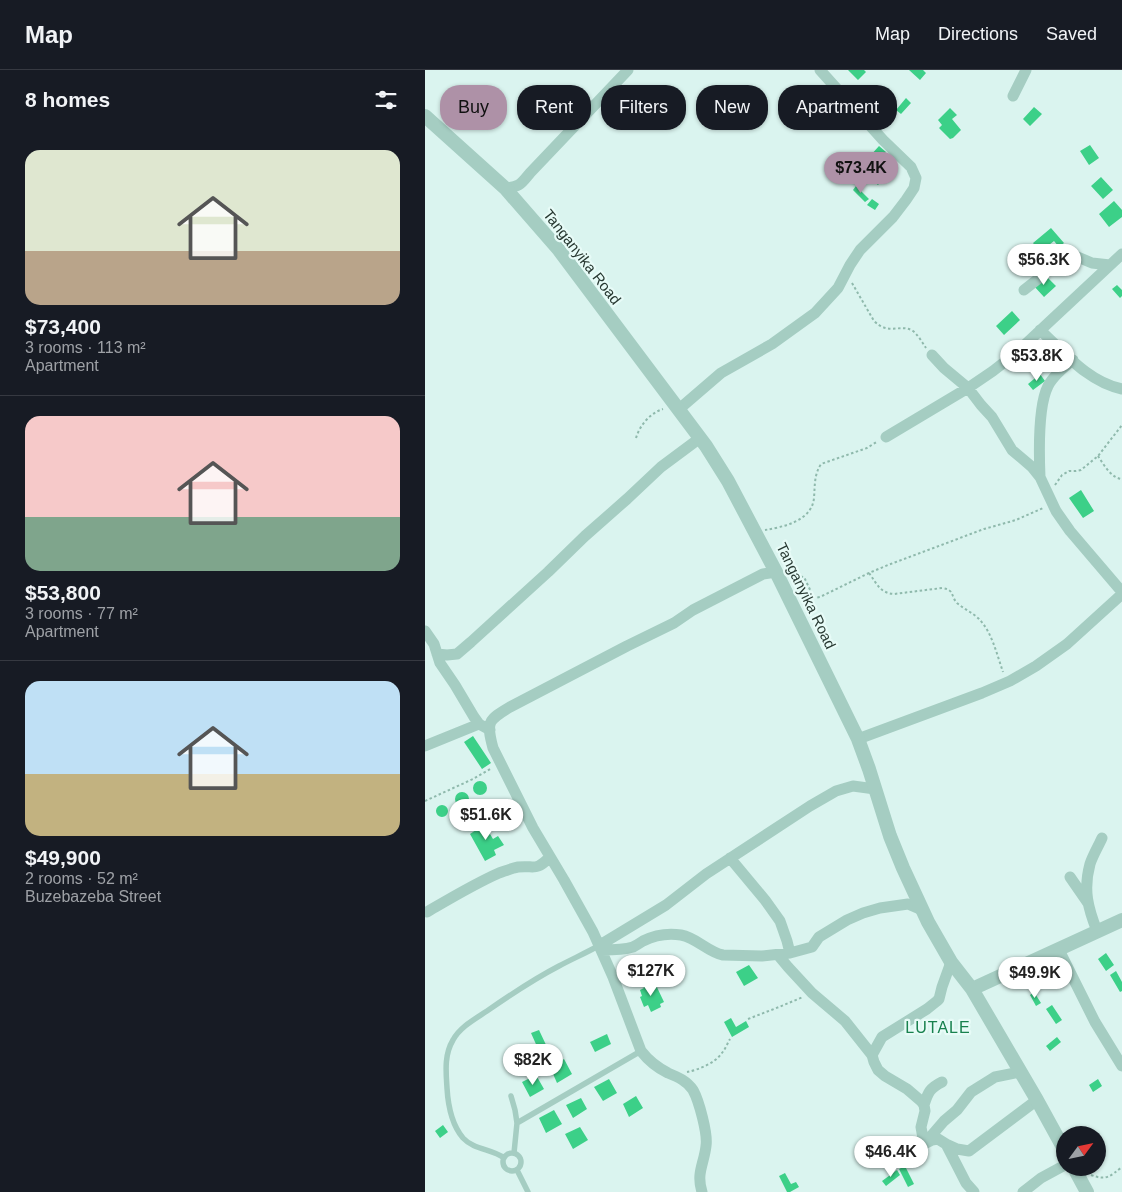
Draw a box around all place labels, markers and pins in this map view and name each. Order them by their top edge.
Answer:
pin: $73.4K [820,152,902,194]
pin: $56.3K [1003,244,1085,286]
pin: $53.8K [996,340,1078,382]
pin: $51.6K [445,798,527,841]
pin: $127K [616,954,686,997]
pin: $49.9K [994,956,1076,999]
pin: $82K [503,1044,563,1086]
pin: $46.4K [850,1136,932,1178]

